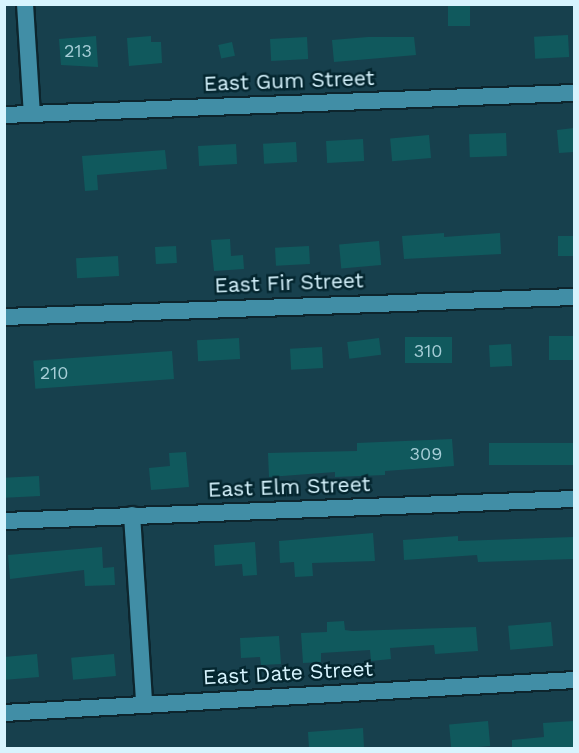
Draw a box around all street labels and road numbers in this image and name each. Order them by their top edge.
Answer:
street label: East Gum Street [203,65,375,97]
street label: East Fir Street [214,268,364,298]
street label: East Elm Street [207,472,371,502]
street label: East Date Street [202,656,374,690]

